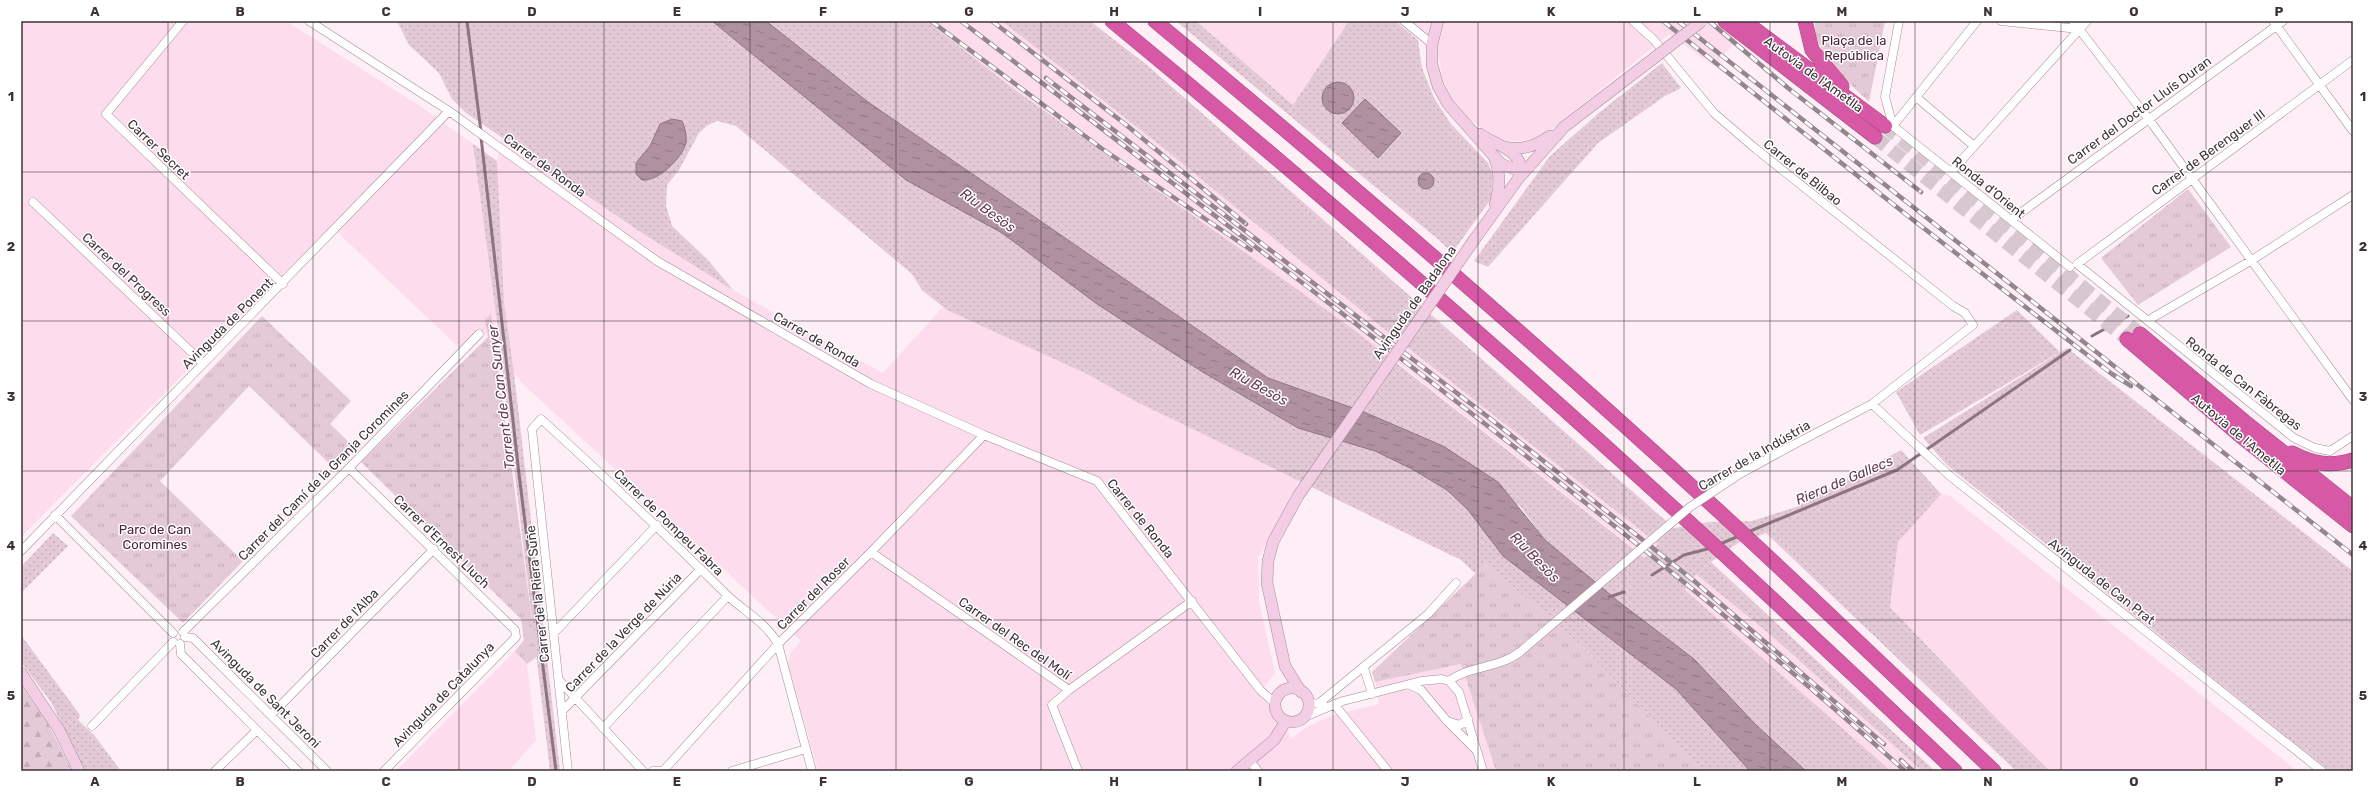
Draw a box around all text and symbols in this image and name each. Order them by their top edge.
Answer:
text: A [90,4,100,19]
text: B [235,4,245,19]
text: C [381,4,391,19]
text: D [527,4,537,19]
text: E [673,4,681,19]
text: F [819,4,827,19]
text: G [964,4,974,19]
text: H [1109,4,1119,19]
text: I [1258,4,1262,19]
text: J [1401,4,1409,19]
text: K [1547,4,1556,19]
text: L [1693,4,1701,19]
text: M [1837,4,1847,19]
text: N [1983,4,1993,19]
text: O [2129,4,2139,19]
text: P [2275,4,2284,19]
street label: Autovia de l'Ametlla [1761,33,1866,115]
park label: Plaça de la República [1822,33,1886,63]
street label: Carrer del Doctor Lluís Duran [2065,53,2214,168]
text: 1 [8,89,14,104]
text: 1 [2360,89,2366,104]
street label: Carrer de Berenguer III [2149,106,2268,199]
street label: Carrer Secret [125,116,193,183]
street label: Carrer de Ronda [501,131,589,200]
street label: Carrer de Bilbao [1761,136,1845,209]
street label: Ronda d'Orient [1949,153,2028,221]
water label: Riu Besòs [957,185,1019,236]
street label: Carrer del Progress [79,229,174,320]
text: 2 [7,239,15,254]
text: 2 [2359,239,2367,254]
street label: Avinguda de Badalona [1370,243,1460,362]
street label: Avinguda de Ponent [179,275,277,373]
street label: Carrer de Ronda [771,309,863,370]
water label: Torrent de Can Sunyer [484,323,519,470]
street label: Ronda de Can Fàbregas [2182,334,2305,434]
water label: Riu Besòs [1227,363,1291,409]
street label: Carrer del Camí de la Granja Coromines [235,387,412,564]
text: 3 [7,389,16,404]
text: 3 [2359,389,2368,404]
street label: Autovia de l'Ametlla [2188,390,2289,478]
street label: Carrer de la Indústria [1696,417,1813,494]
water label: Riera de Gallecs [1793,452,1896,509]
street label: Carrer de Pompeu Fabra [611,466,727,579]
street label: Carrer de Ronda [1104,476,1177,561]
street label: Carrer d'Ernest Lluch [391,492,493,591]
park label: Parc de Can Coromines [119,522,191,552]
street label: Carrer de la Riera Suñe [523,525,552,663]
water label: Riu Besòs [1506,528,1563,586]
street label: Avinguda de Can Prat [2045,535,2158,628]
text: 4 [7,538,16,553]
text: 4 [2359,538,2368,553]
street label: Carrer del Roser [774,554,853,633]
street label: Carrer de la Verge de Núria [562,569,685,696]
street label: Carrer de l'Alba [307,585,381,661]
street label: Carrer del Rec del Molí [956,594,1074,683]
street label: Avinguda de Sant Jeroni [207,636,323,752]
street label: Avinguda de Catalunya [390,639,498,750]
text: 5 [7,688,15,703]
text: 5 [2359,688,2367,703]
text: A [90,774,100,789]
text: B [235,774,245,789]
text: C [381,774,391,789]
text: D [527,774,537,789]
text: E [673,774,681,789]
text: F [819,774,827,789]
text: G [964,774,974,789]
text: H [1109,774,1119,789]
text: I [1258,774,1262,789]
text: J [1401,774,1409,789]
text: K [1547,774,1556,789]
text: L [1693,774,1701,789]
text: M [1837,774,1847,789]
text: N [1983,774,1993,789]
text: O [2129,774,2139,789]
text: P [2275,774,2284,789]

